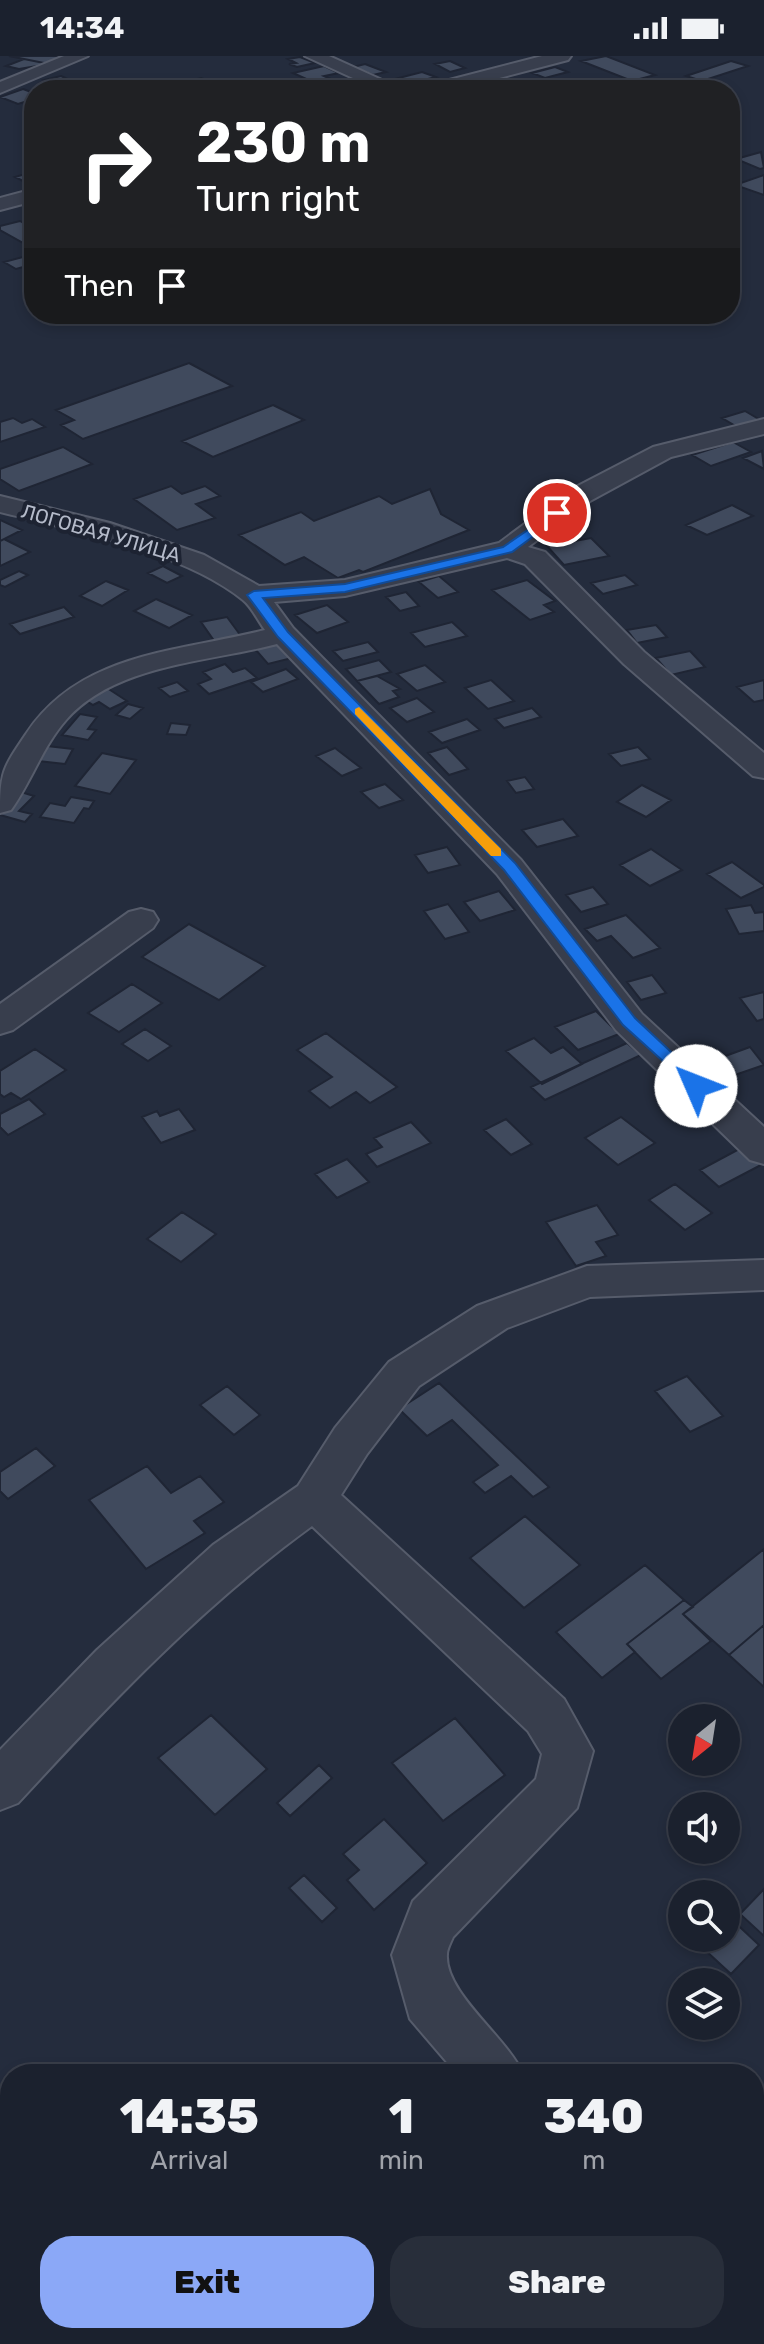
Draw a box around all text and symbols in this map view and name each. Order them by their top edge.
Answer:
text: 14:34 [40,10,124,46]
text: 230 m [196,110,371,176]
icon: right [64,112,168,216]
text: Turn right [196,177,360,220]
icon: arrive [150,264,194,308]
text: Then [64,268,134,304]
pin [523,479,591,547]
icon: arrive [535,491,579,535]
street label: ЛОГОВАЯ УЛИЦА [19,499,183,567]
position arrow [654,1044,738,1128]
north arrow [668,1704,740,1776]
map controls [668,1704,740,2040]
button: sound [668,1792,740,1864]
button: search [668,1880,740,1952]
button: layers [668,1968,740,2040]
text: 14:35 [120,2088,259,2145]
text: 1 [389,2088,414,2145]
text: 340 [544,2088,644,2145]
text: Arrival [150,2145,228,2176]
text: min [379,2145,424,2176]
text: m [582,2145,605,2176]
button: Exit [40,2236,374,2328]
button: Share [390,2236,724,2328]

